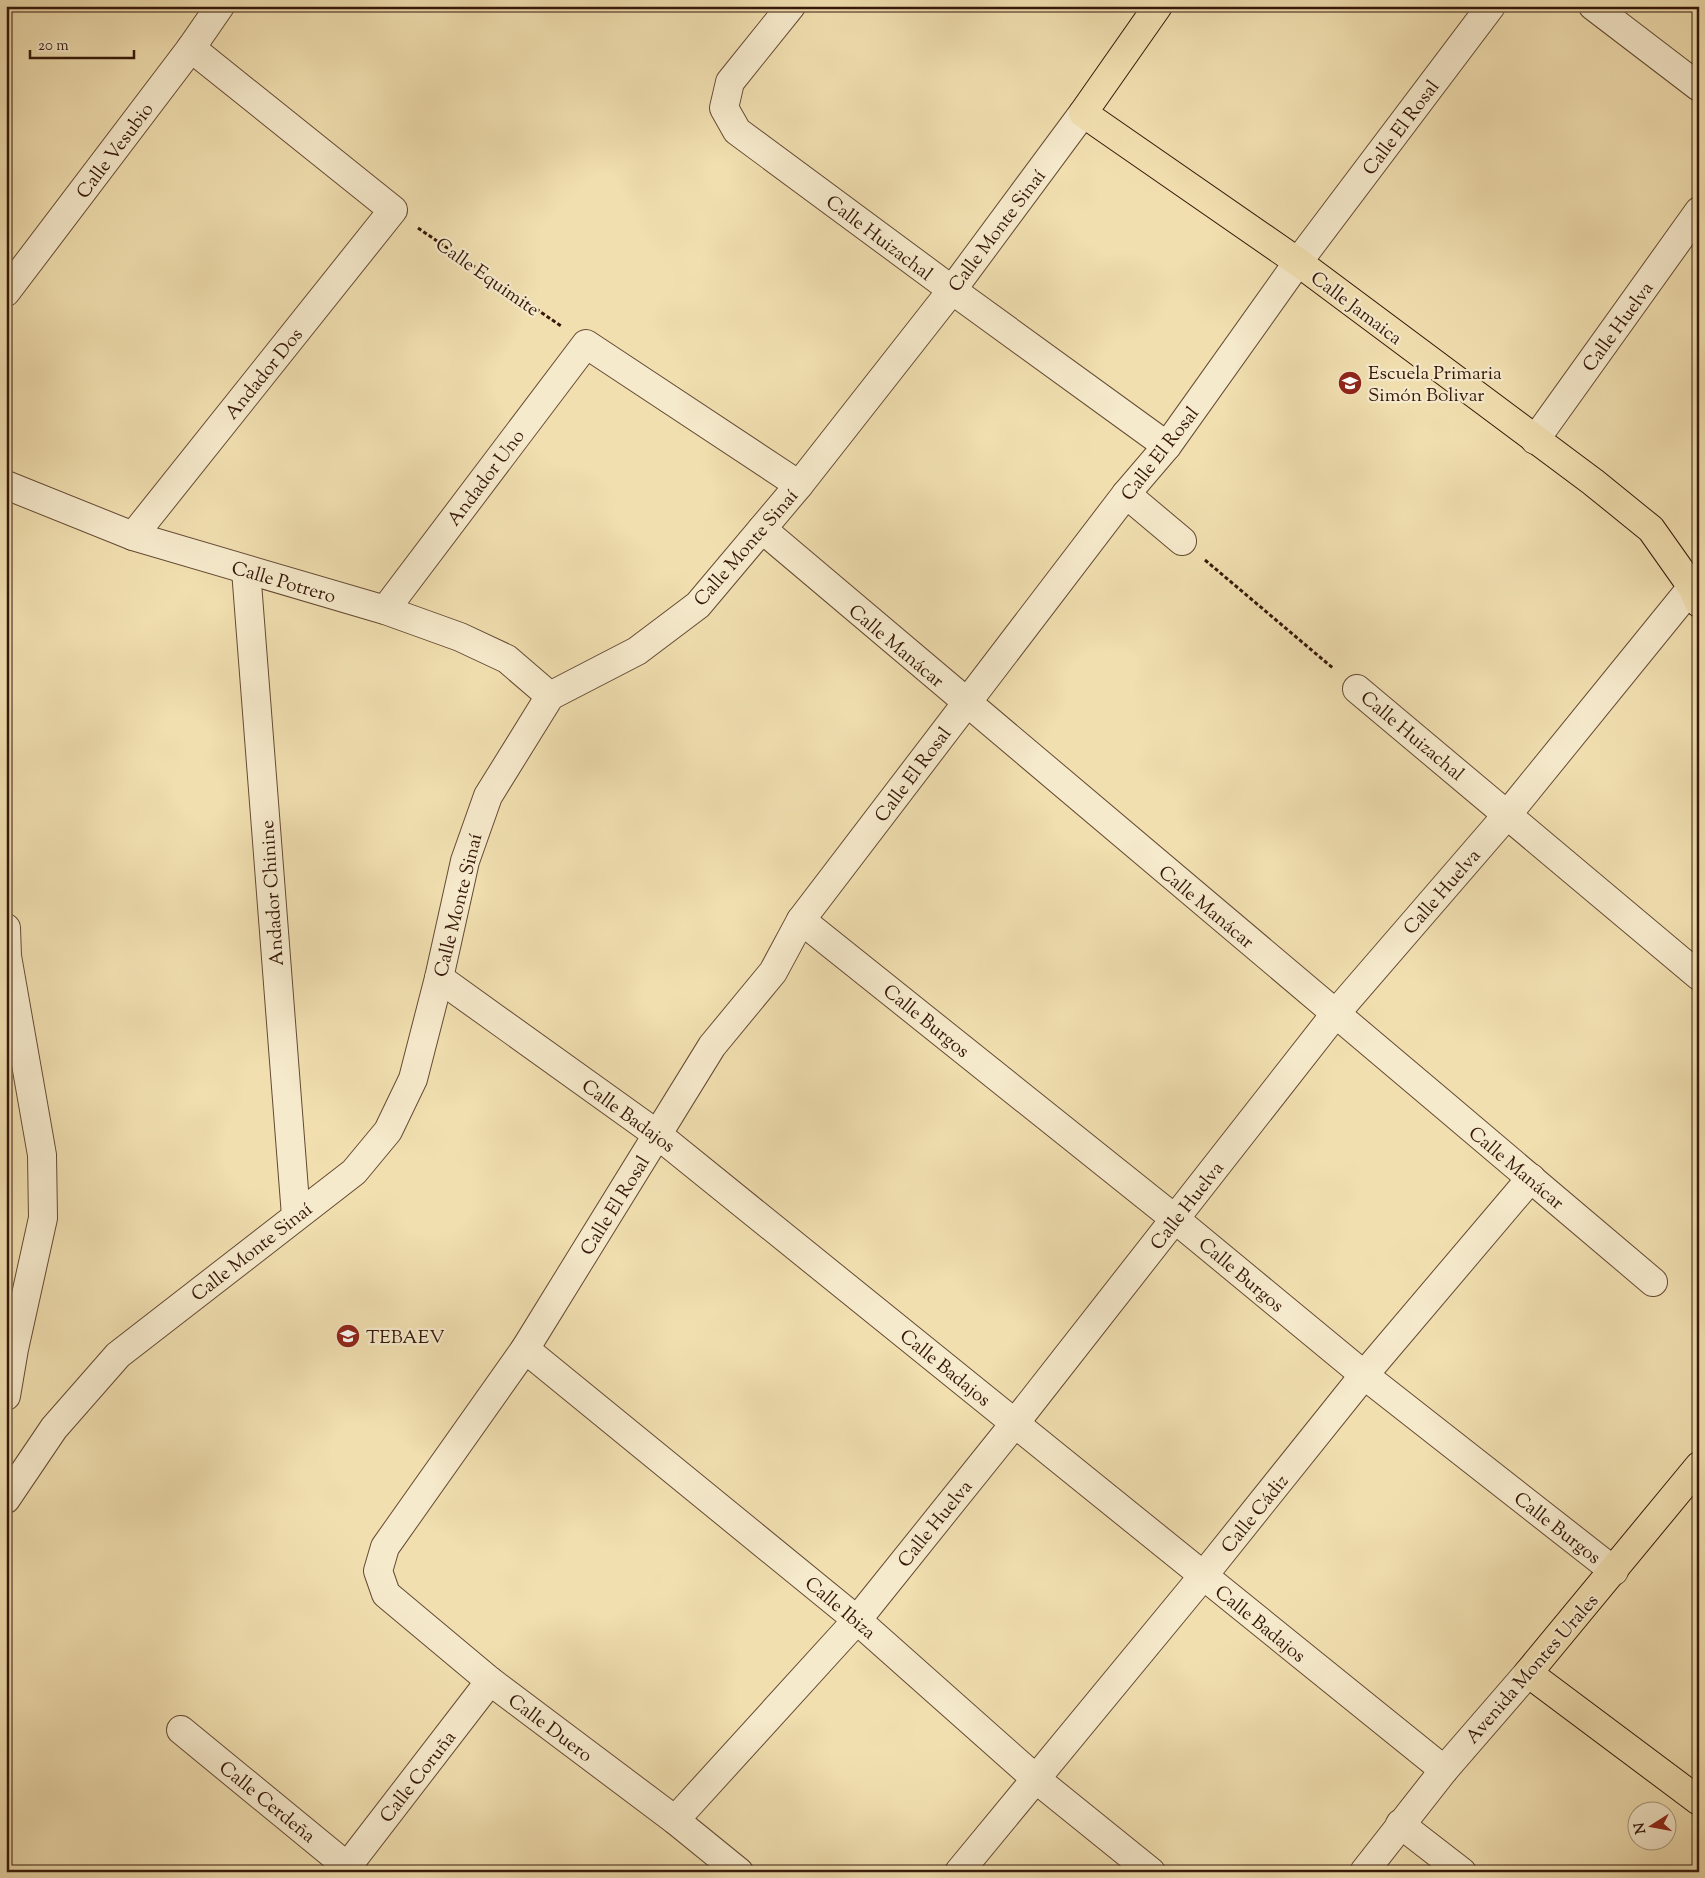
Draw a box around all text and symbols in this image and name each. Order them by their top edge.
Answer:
scale bar [30,28,134,60]
text: 20 m [38,36,69,57]
street label: Calle El Rosal [1357,75,1447,182]
street label: Calle Vesubio [71,98,161,205]
street label: Calle Monte Sinaí [943,165,1053,298]
street label: Calle Huizachal [819,190,938,288]
street label: Calle Equimite [429,232,544,324]
street label: Calle Jamaica [1304,266,1407,353]
street label: Calle Huelva [1577,277,1661,378]
street label: Andador Dos [220,323,310,426]
place label: Escuela Primaria Simón Bolivar [1368,361,1502,410]
school or university icon: Escuela Primaria Simón Bolivar [1337,370,1363,396]
street label: Calle El Rosal [1116,402,1206,507]
street label: Andador Uno [442,425,532,532]
street label: Calle Monte Sinaí [688,484,805,613]
street label: Calle Potrero [228,556,339,611]
street label: Calle Manácar [842,599,949,695]
street label: Calle Huizachal [1354,685,1469,788]
street label: Calle El Rosal [869,722,959,829]
street label: Andador Chinine [255,819,292,967]
street label: Calle Monte Sinaí [429,831,490,980]
street label: Calle Huelva [1398,844,1488,941]
street label: Calle Manácar [1152,860,1259,956]
street label: Calle Burgos [876,979,974,1065]
street label: Calle Badajos [575,1074,680,1160]
street label: Calle Manácar [1462,1121,1569,1217]
street label: Calle El Rosal [575,1151,658,1261]
street label: Calle Huelva [1145,1156,1231,1256]
street label: Calle Monte Sinaí [186,1197,319,1309]
street label: Calle Burgos [1192,1232,1289,1320]
school or university icon: TEBAEV [335,1323,361,1349]
street label: Calle Badajos [893,1324,996,1414]
place label: TEBAEV [366,1325,445,1352]
street label: Calle Cádiz [1216,1470,1296,1560]
street label: Calle Huelva [892,1475,980,1574]
street label: Calle Burgos [1507,1486,1606,1572]
street label: Calle Ibiza [798,1571,881,1647]
street label: Calle Badajos [1208,1580,1311,1670]
street label: Avenida Montes Urales [1460,1589,1606,1751]
street label: Calle Duero [502,1688,597,1770]
street label: Calle Coruña [374,1726,464,1829]
street label: Calle Cerdeña [212,1756,321,1850]
north arrow [1628,1800,1678,1850]
text: N [1630,1821,1652,1835]

